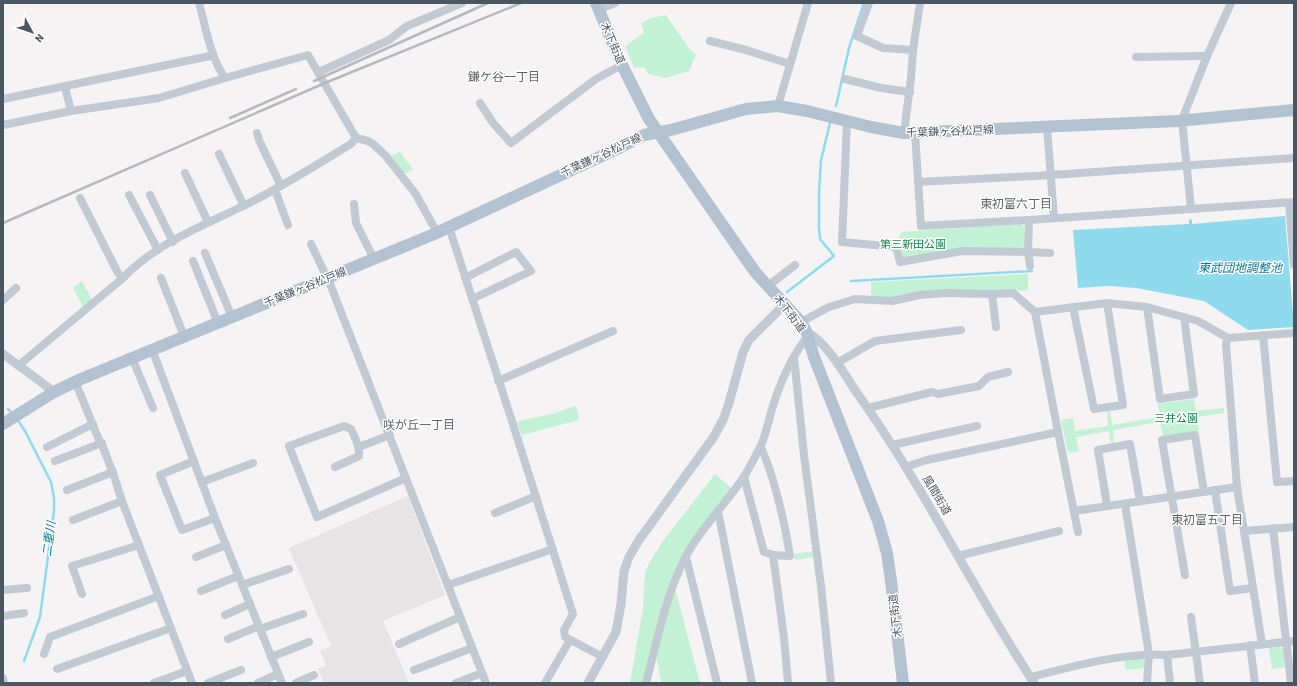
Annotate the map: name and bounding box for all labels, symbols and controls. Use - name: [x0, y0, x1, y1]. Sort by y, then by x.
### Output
- north arrow: [12, 12, 52, 52]
- street label: 木下街道: [597, 20, 628, 66]
- text: N: [31, 30, 47, 46]
- district label: 鎌ケ谷一丁目: [468, 69, 540, 86]
- street label: 千葉鎌ヶ谷松戸線: [906, 122, 994, 141]
- street label: 千葉鎌ヶ谷松戸線: [558, 130, 644, 181]
- district label: 東初富六丁目: [980, 196, 1052, 213]
- park label: 第三新田公園: [880, 237, 946, 252]
- water label: 東武団地調整池: [1198, 260, 1283, 277]
- street label: 千葉鎌ヶ谷松戸線: [262, 264, 349, 311]
- street label: 木下街道: [770, 291, 809, 335]
- park label: 三井公園: [1154, 411, 1198, 426]
- district label: 咲が丘一丁目: [383, 417, 455, 434]
- street label: 風間街道: [919, 473, 954, 518]
- district label: 東初富五丁目: [1171, 512, 1243, 529]
- water label: 二重川: [39, 518, 60, 558]
- street label: 木下街道: [885, 593, 906, 639]

